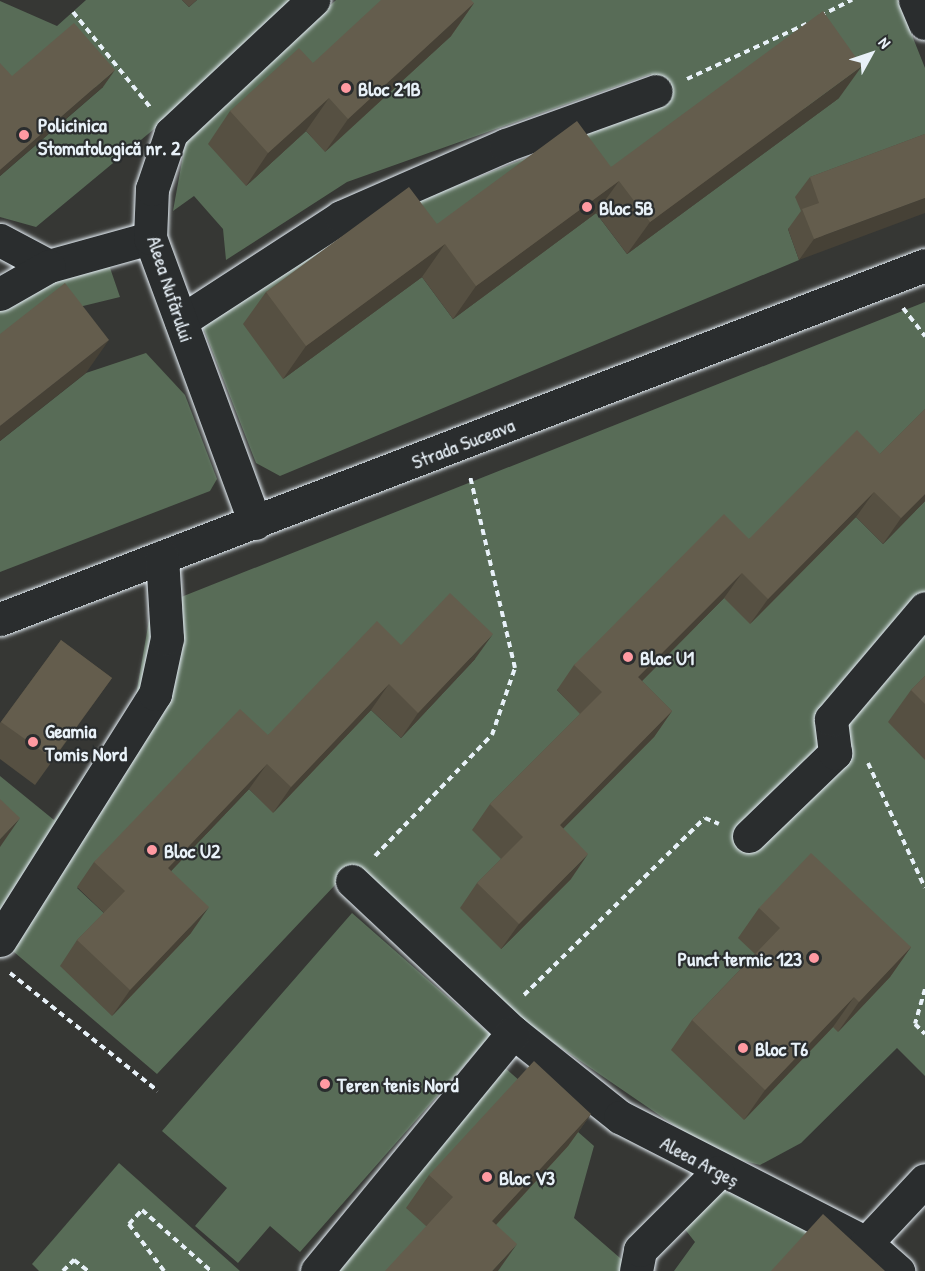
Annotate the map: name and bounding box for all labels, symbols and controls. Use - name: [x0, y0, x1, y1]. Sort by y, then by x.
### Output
- north arrow: [841, 24, 901, 84]
- text: N: [874, 32, 896, 53]
- place label: Bloc 21B: [358, 76, 421, 100]
- marker: Bloc 21B: [339, 81, 353, 95]
- place label: Policinica Stomatologică nr. 2: [38, 112, 180, 159]
- marker: Policinica Stomatologică nr. 2: [15, 126, 33, 144]
- place label: Bloc 5B: [599, 195, 653, 219]
- marker: Bloc 5B: [580, 200, 594, 214]
- street label: Aleea Nufărului: [142, 233, 200, 345]
- street label: Strada Suceava: [408, 412, 518, 474]
- place label: Bloc U1: [640, 645, 694, 669]
- marker: Bloc U1: [621, 650, 635, 664]
- place label: Geamia Tomis Nord: [45, 718, 127, 765]
- marker: Geamia Tomis Nord: [26, 735, 40, 749]
- place label: Bloc U2: [164, 838, 220, 862]
- marker: Bloc U2: [145, 843, 159, 857]
- place label: Punct termic 123: [678, 946, 802, 970]
- marker: Punct termic 123: [807, 951, 821, 965]
- place label: Bloc T6: [755, 1036, 808, 1060]
- marker: Bloc T6: [736, 1041, 750, 1055]
- place label: Teren tenis Nord: [337, 1072, 458, 1096]
- marker: Teren tenis Nord: [318, 1077, 332, 1091]
- street label: Aleea Argeș: [657, 1130, 743, 1192]
- place label: Bloc V3: [499, 1165, 555, 1189]
- marker: Bloc V3: [480, 1170, 494, 1184]

